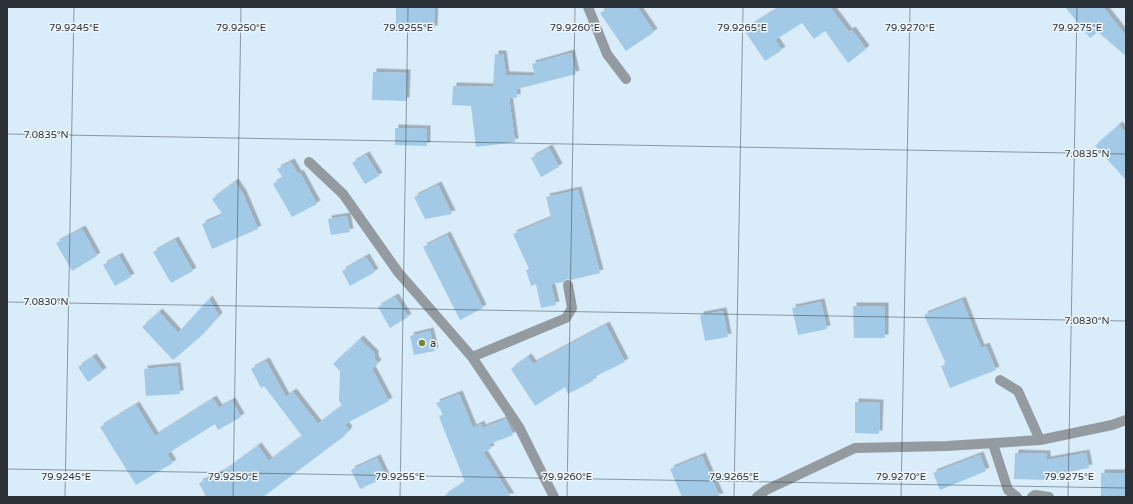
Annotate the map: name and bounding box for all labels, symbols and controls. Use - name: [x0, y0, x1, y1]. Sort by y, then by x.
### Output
- text: 79.9245°E: [49, 22, 99, 34]
- text: 79.9250°E: [216, 22, 266, 34]
- text: 79.9255°E: [383, 22, 433, 34]
- text: 79.9260°E: [550, 22, 600, 34]
- text: 79.9265°E: [717, 22, 767, 34]
- text: 79.9270°E: [885, 22, 935, 34]
- text: 79.9275°E: [1052, 22, 1102, 34]
- text: 7.0835°N: [23, 129, 69, 141]
- text: 7.0835°N: [1064, 148, 1110, 160]
- text: 7.0830°N: [23, 296, 69, 308]
- text: 7.0830°N: [1064, 315, 1110, 327]
- place label: a: [430, 337, 436, 350]
- marker: a: [417, 338, 427, 348]
- text: 79.9245°E: [41, 471, 91, 483]
- text: 79.9250°E: [208, 471, 258, 483]
- text: 79.9255°E: [375, 471, 425, 483]
- text: 79.9260°E: [542, 471, 592, 483]
- text: 79.9265°E: [709, 471, 759, 483]
- text: 79.9270°E: [876, 471, 926, 483]
- text: 79.9275°E: [1044, 471, 1094, 483]

